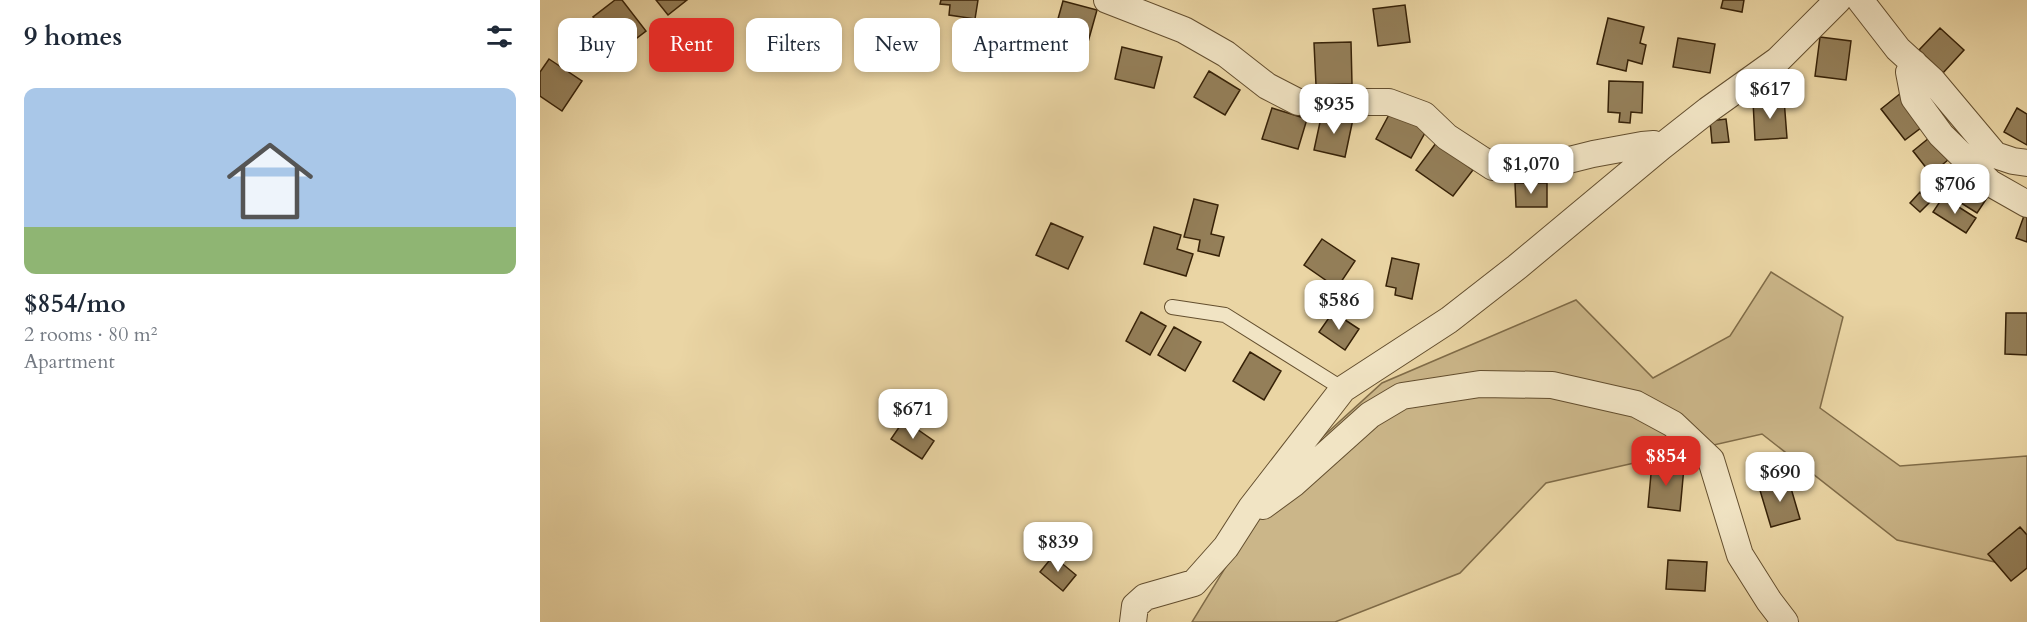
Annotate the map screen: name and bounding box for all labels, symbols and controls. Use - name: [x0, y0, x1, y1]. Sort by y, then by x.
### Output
- chip: Buy: [558, 18, 637, 72]
- chip: Rent: [649, 18, 734, 72]
- chip: Filters: [746, 18, 842, 72]
- chip: New: [854, 18, 940, 72]
- chip: Apartment: [952, 18, 1089, 72]
- text: 9 homes: [24, 19, 122, 54]
- icon: filters: [483, 20, 516, 53]
- pin: $617: [1734, 69, 1806, 120]
- text: $617: [1750, 75, 1790, 102]
- pin: $935: [1298, 84, 1370, 135]
- text: $935: [1314, 90, 1354, 117]
- icon: home: [216, 127, 324, 235]
- pin: $1,070: [1482, 144, 1580, 195]
- text: $1,070: [1502, 150, 1560, 177]
- pin: $706: [1919, 164, 1991, 215]
- text: $706: [1935, 170, 1975, 197]
- pin: $586: [1303, 280, 1375, 331]
- text: $854/mo: [24, 286, 126, 321]
- text: $586: [1319, 286, 1359, 313]
- text: 2 rooms · 80 m²: [24, 321, 157, 348]
- text: Apartment: [24, 348, 115, 375]
- pin: $671: [877, 389, 949, 440]
- text: $671: [893, 395, 933, 422]
- pin: $854: [1630, 436, 1702, 487]
- text: $854: [1646, 442, 1686, 469]
- pin: $690: [1744, 452, 1816, 503]
- text: $690: [1760, 458, 1800, 485]
- pin: $839: [1022, 522, 1094, 573]
- text: $839: [1038, 528, 1078, 555]

